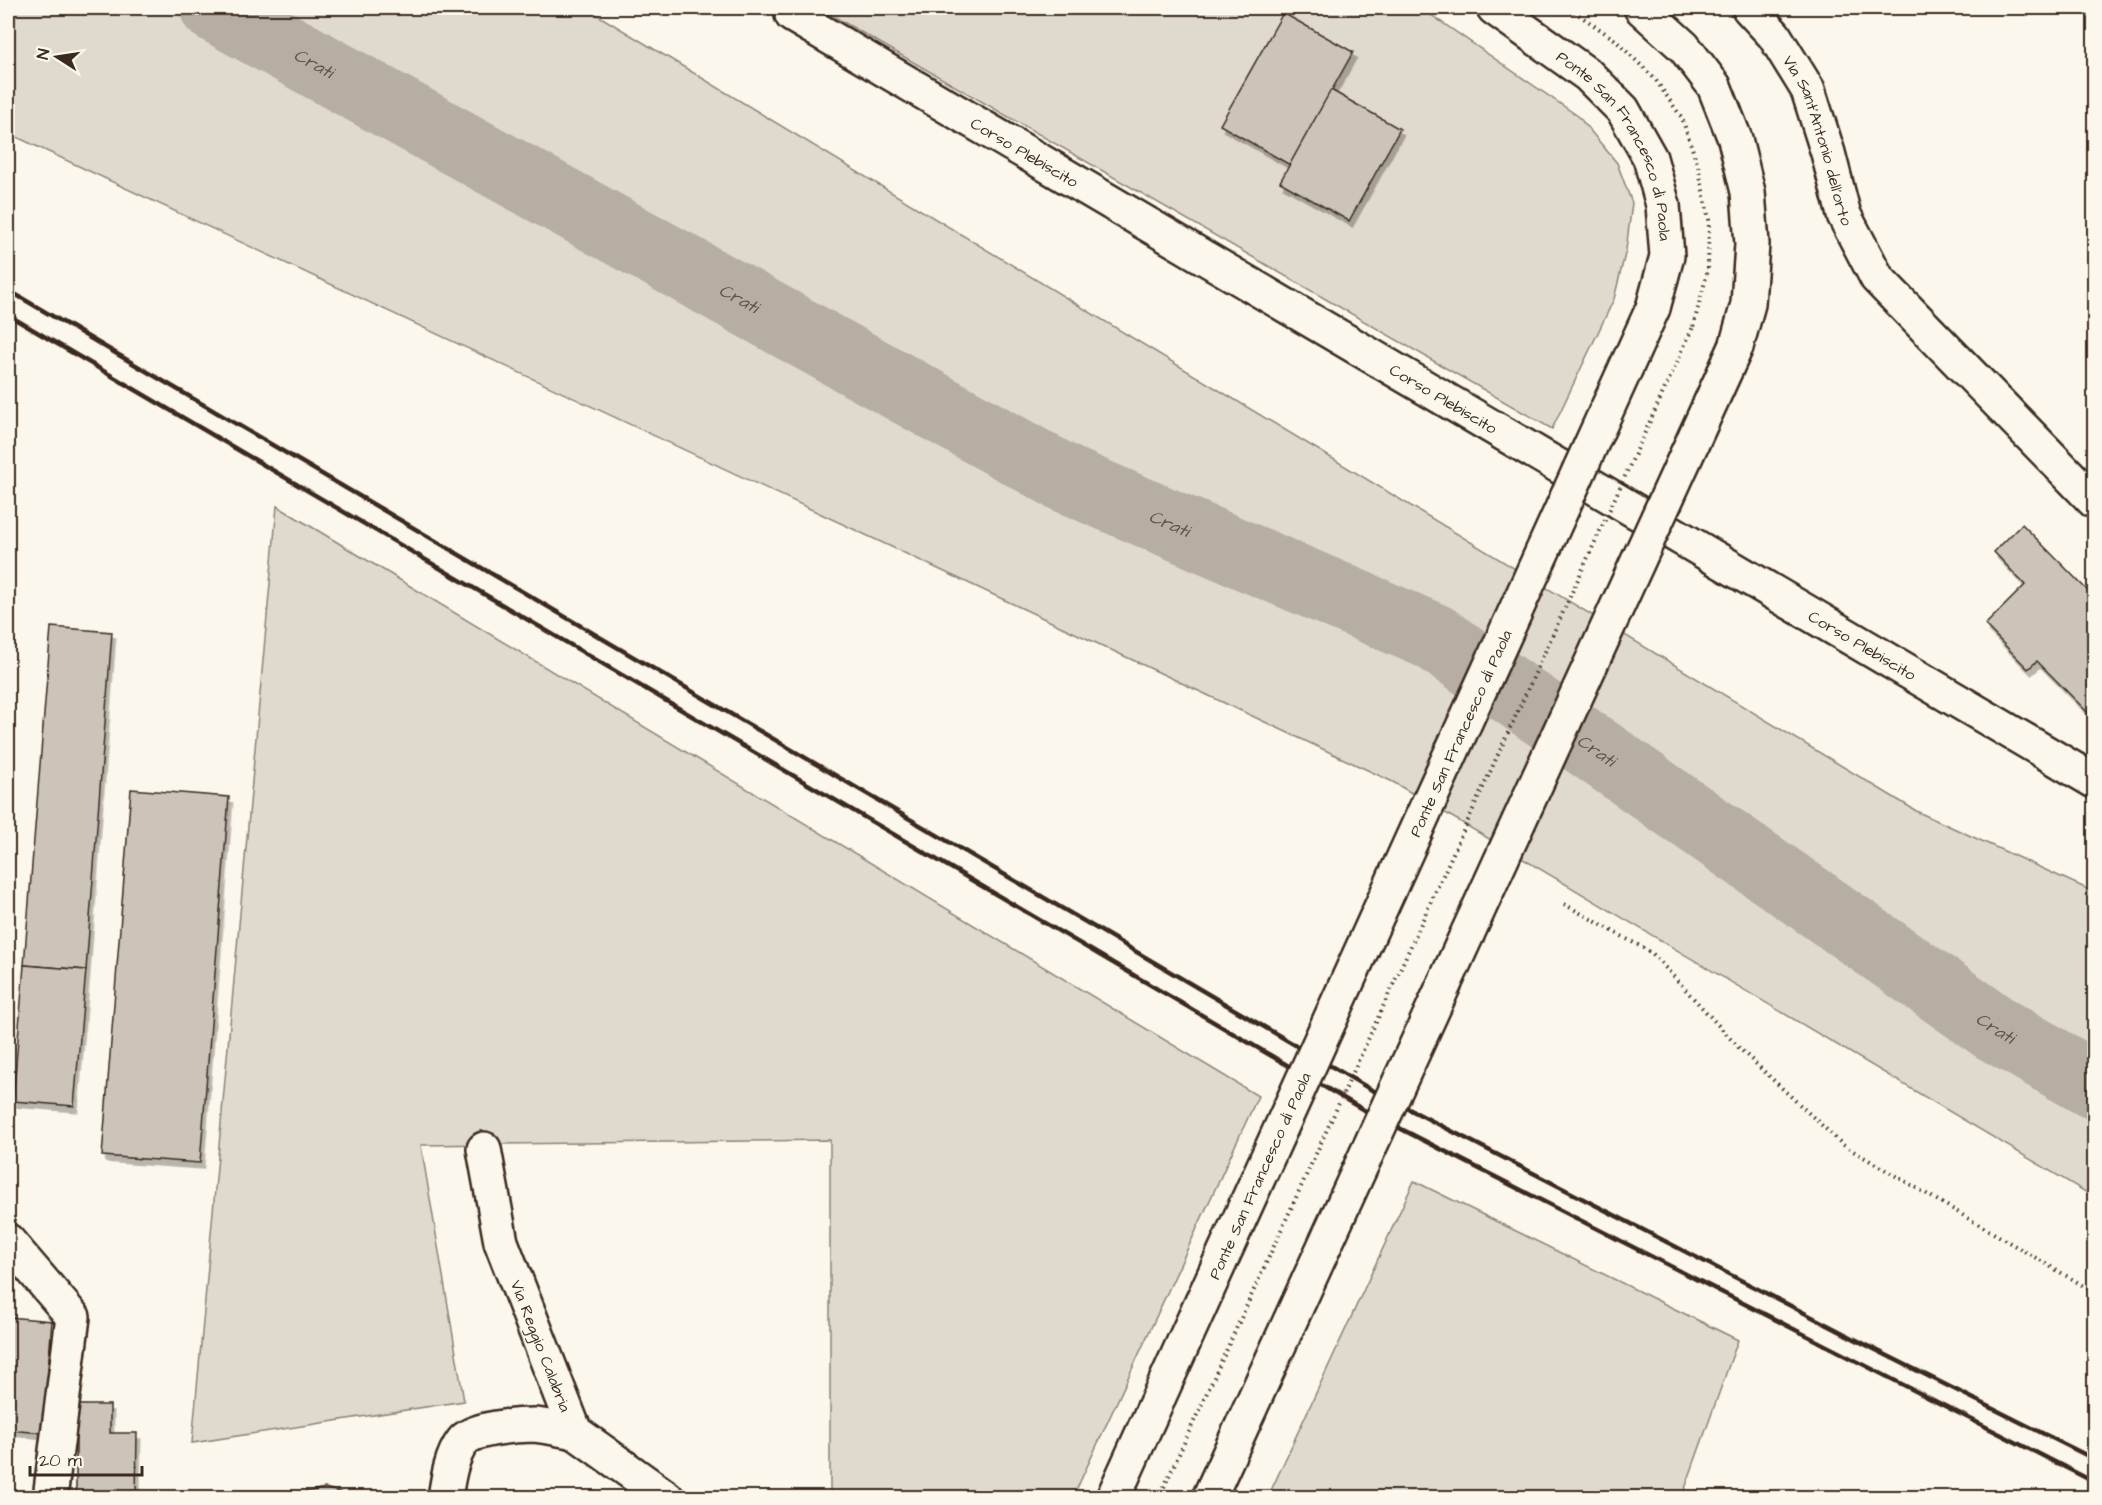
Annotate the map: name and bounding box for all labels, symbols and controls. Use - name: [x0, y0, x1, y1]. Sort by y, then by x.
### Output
- north arrow: [27, 27, 87, 87]
- water label: Crati: [289, 43, 340, 86]
- street label: Ponte San Francesco di Paola: [1552, 46, 1676, 242]
- text: N: [32, 47, 55, 61]
- street label: Via Sant'Antonio dell'orto: [1777, 51, 1858, 230]
- street label: Corso Plebiscito: [966, 113, 1082, 193]
- water label: Crati: [714, 278, 765, 321]
- street label: Corso Plebiscito: [1385, 359, 1501, 439]
- water label: Crati: [1145, 504, 1195, 544]
- street label: Corso Plebiscito: [1804, 605, 1920, 686]
- street label: Ponte San Francesco di Paola: [1405, 627, 1518, 840]
- water label: Crati: [1572, 728, 1622, 774]
- water label: Crati: [1970, 1006, 2021, 1051]
- street label: Ponte San Francesco di Paola: [1204, 1069, 1317, 1283]
- street label: Via Reggio Calabria: [505, 1277, 576, 1415]
- scale bar: [30, 1439, 142, 1477]
- text: 20 m: [39, 1448, 82, 1473]

